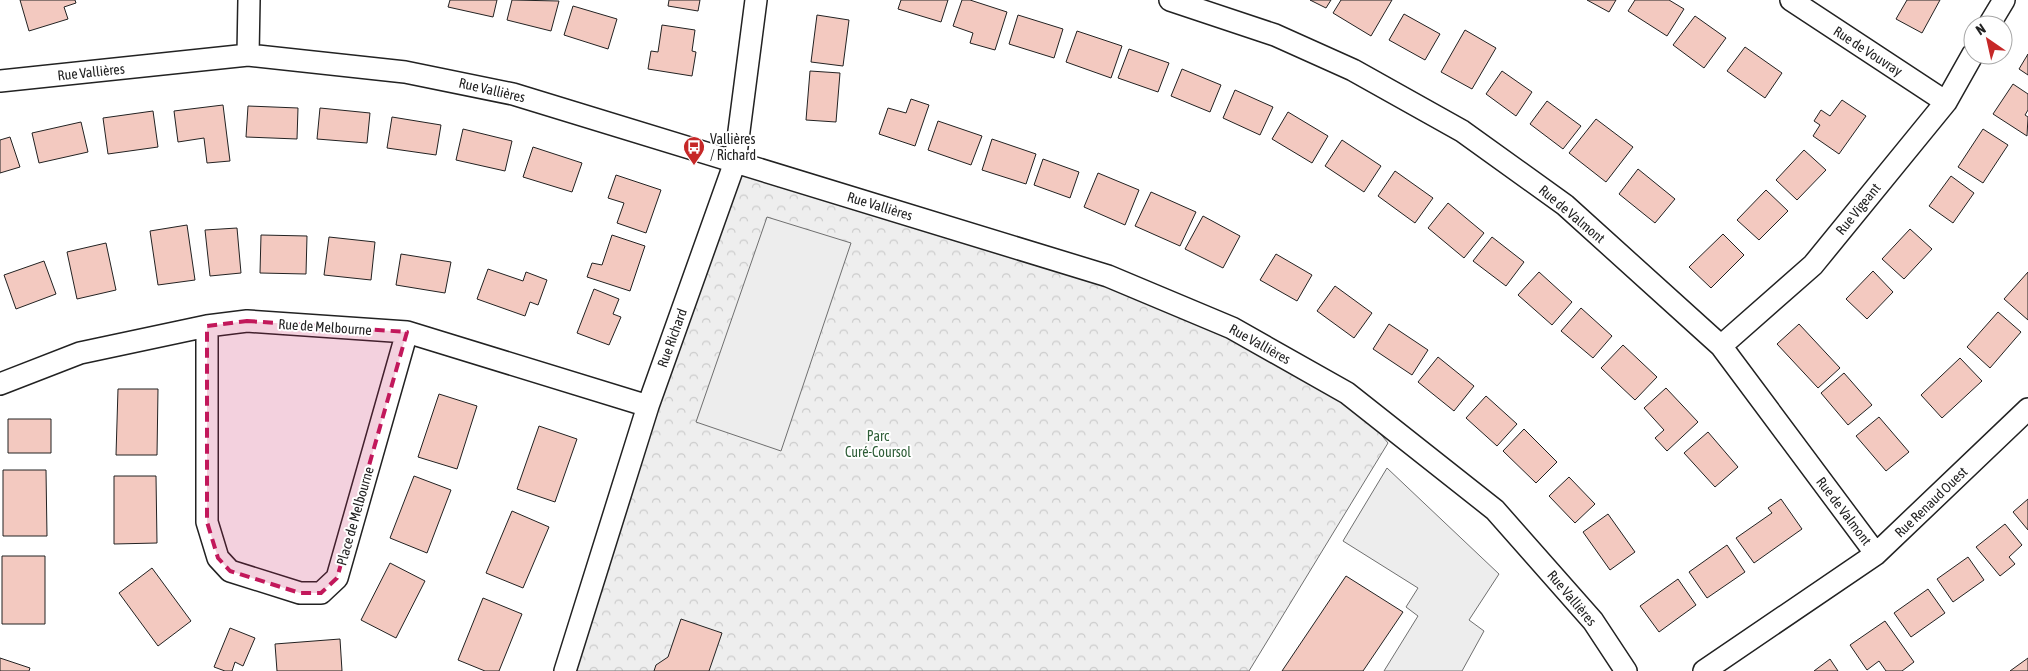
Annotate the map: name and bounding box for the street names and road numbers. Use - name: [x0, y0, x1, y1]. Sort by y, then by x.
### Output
- street label: Rue de Vouvray: [1831, 23, 1906, 79]
- street label: Rue Vallières: [57, 61, 125, 83]
- street label: Rue Vallières: [457, 75, 527, 105]
- street label: Rue Vigeant: [1832, 180, 1884, 238]
- street label: Rue de Valmont: [1536, 182, 1608, 246]
- street label: Rue Vallières: [845, 188, 915, 224]
- street label: Rue Richard: [654, 306, 690, 370]
- street label: Rue de Melbourne: [278, 316, 372, 338]
- street label: Rue Vallières: [1227, 321, 1293, 367]
- street label: Rue Renaud Ouest: [1892, 463, 1970, 541]
- street label: Place de Melbourne: [333, 465, 377, 567]
- street label: Rue de Valmont: [1813, 474, 1875, 548]
- street label: Rue Vallières: [1544, 567, 1600, 629]

